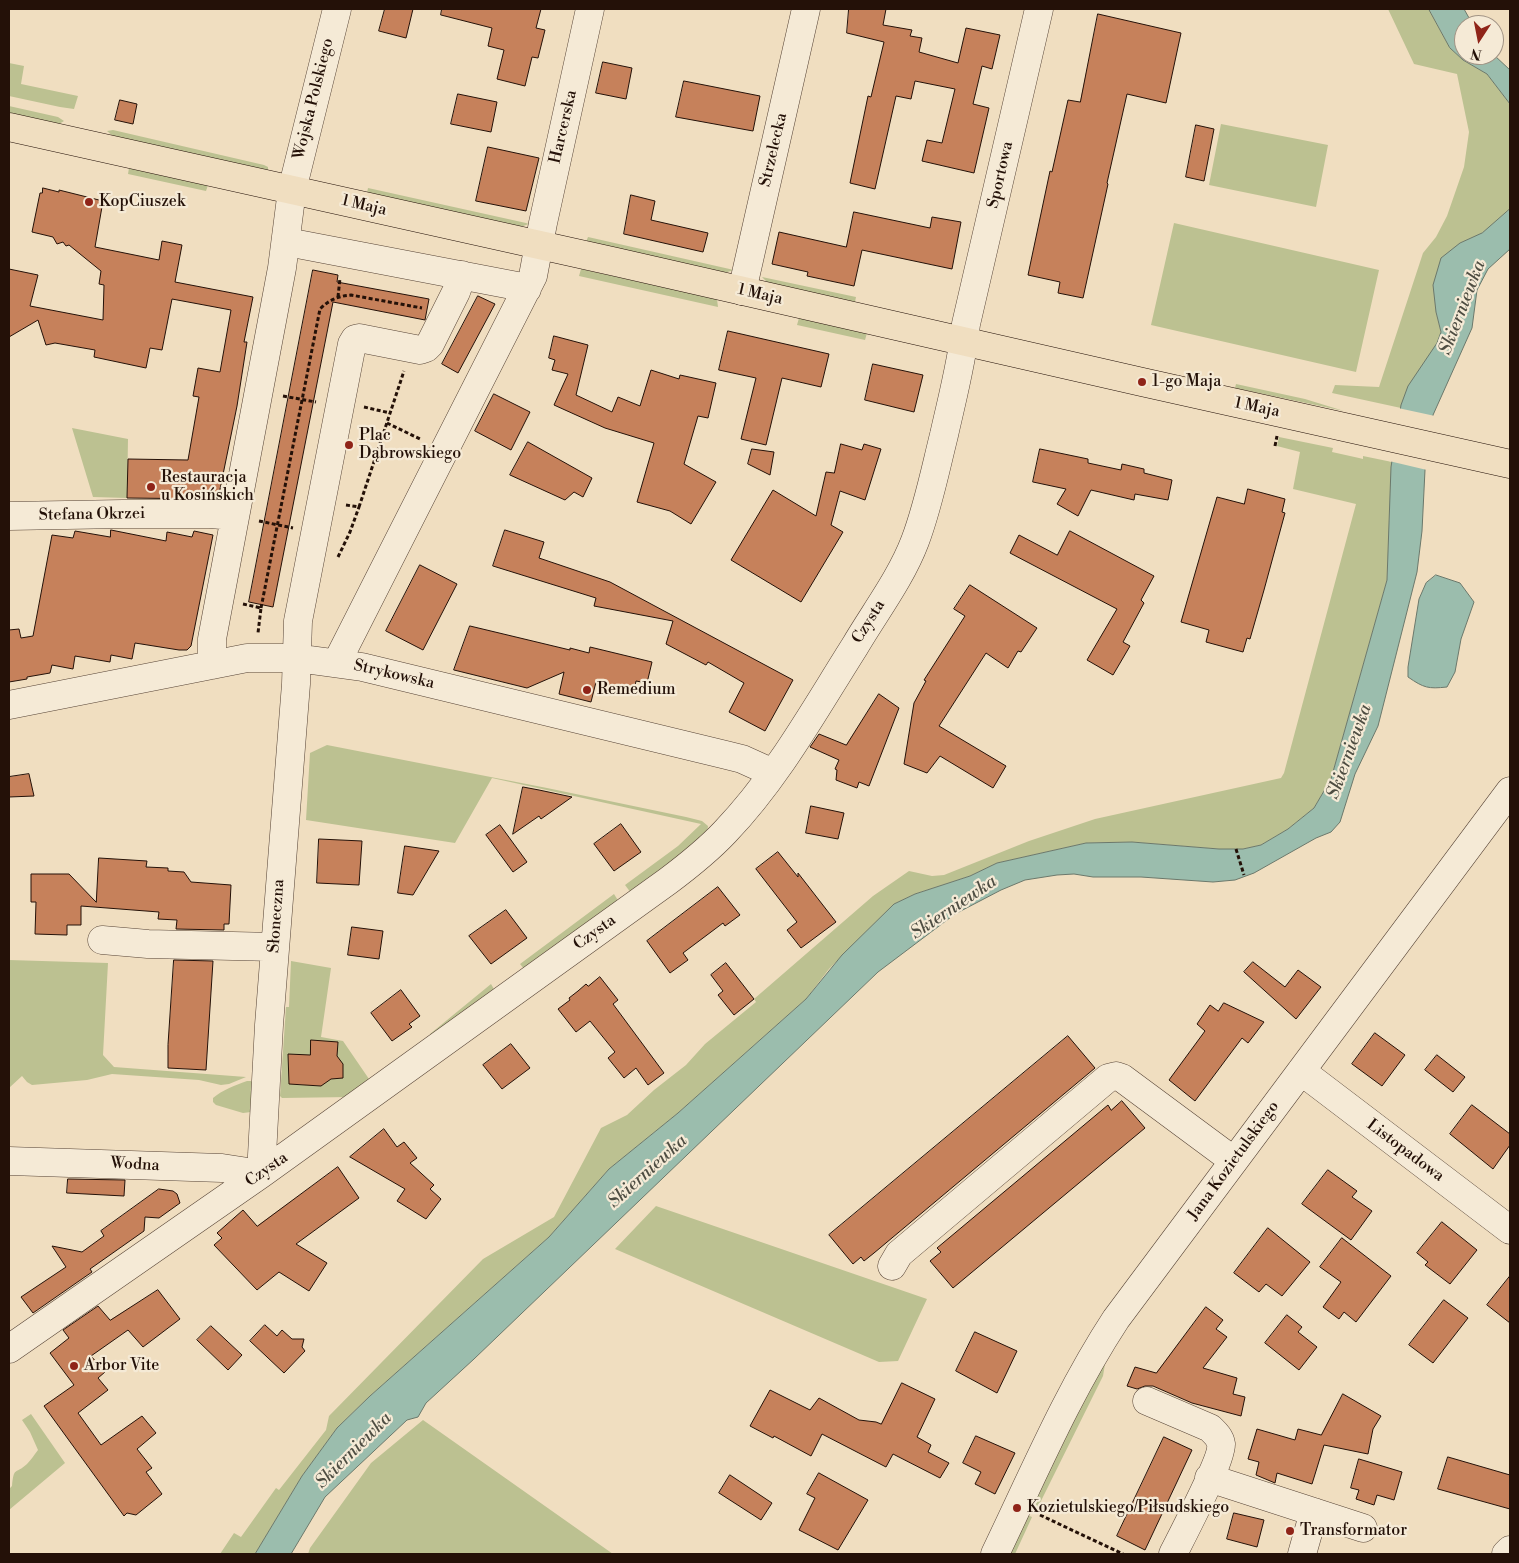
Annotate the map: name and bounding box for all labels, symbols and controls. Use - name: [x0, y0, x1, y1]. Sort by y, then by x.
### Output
- north arrow: [1454, 15, 1504, 65]
- street label: Wojska Polskiego: [290, 36, 338, 162]
- text: N: [1469, 44, 1483, 64]
- street label: Harcerska: [546, 88, 582, 166]
- street label: Strzelecka: [756, 111, 792, 189]
- street label: Sportowa: [984, 140, 1018, 210]
- place label: KopCiuszek: [99, 192, 185, 212]
- street label: 1 Maja: [340, 192, 388, 220]
- marker: KopCiuszek: [83, 196, 95, 208]
- water label: Skierniewka: [1435, 258, 1491, 358]
- street label: 1 Maja: [736, 281, 784, 309]
- place label: 1-go Maja: [1152, 372, 1221, 392]
- marker: 1-go Maja: [1136, 376, 1148, 388]
- street label: 1 Maja: [1233, 394, 1281, 422]
- place label: Plac Dąbrowskiego: [359, 426, 461, 464]
- marker: Plac Dąbrowskiego: [343, 439, 355, 451]
- place label: Restauracja u Kosińskich: [161, 468, 254, 506]
- marker: Restauracja u Kosińskich: [145, 481, 157, 493]
- street label: Stefana Okrzei: [39, 504, 145, 526]
- street label: Czysta: [848, 597, 890, 647]
- street label: Strykowska: [352, 656, 436, 694]
- place label: Remedium: [597, 680, 676, 700]
- marker: Remedium: [581, 684, 593, 696]
- water label: Skierniewka: [1323, 702, 1377, 802]
- water label: Skierniewka: [907, 871, 1001, 945]
- street label: Słoneczna: [265, 878, 289, 954]
- street label: Czysta: [570, 911, 620, 955]
- street label: Jana Kozietulskiego: [1184, 1098, 1284, 1224]
- street label: Listopadowa: [1363, 1116, 1447, 1186]
- water label: Skierniewka: [604, 1131, 692, 1213]
- street label: Czysta: [242, 1148, 292, 1192]
- street label: Wodna: [110, 1154, 160, 1176]
- place label: Arbor Vite: [84, 1356, 159, 1376]
- marker: Arbor Vite: [68, 1360, 80, 1372]
- water label: Skierniewka: [311, 1408, 397, 1494]
- place label: Kozietulskiego/Piłsudskiego: [1027, 1498, 1229, 1518]
- marker: Kozietulskiego/Piłsudskiego: [1011, 1502, 1023, 1514]
- place label: Transformator: [1300, 1521, 1407, 1541]
- marker: Transformator: [1284, 1525, 1296, 1537]

